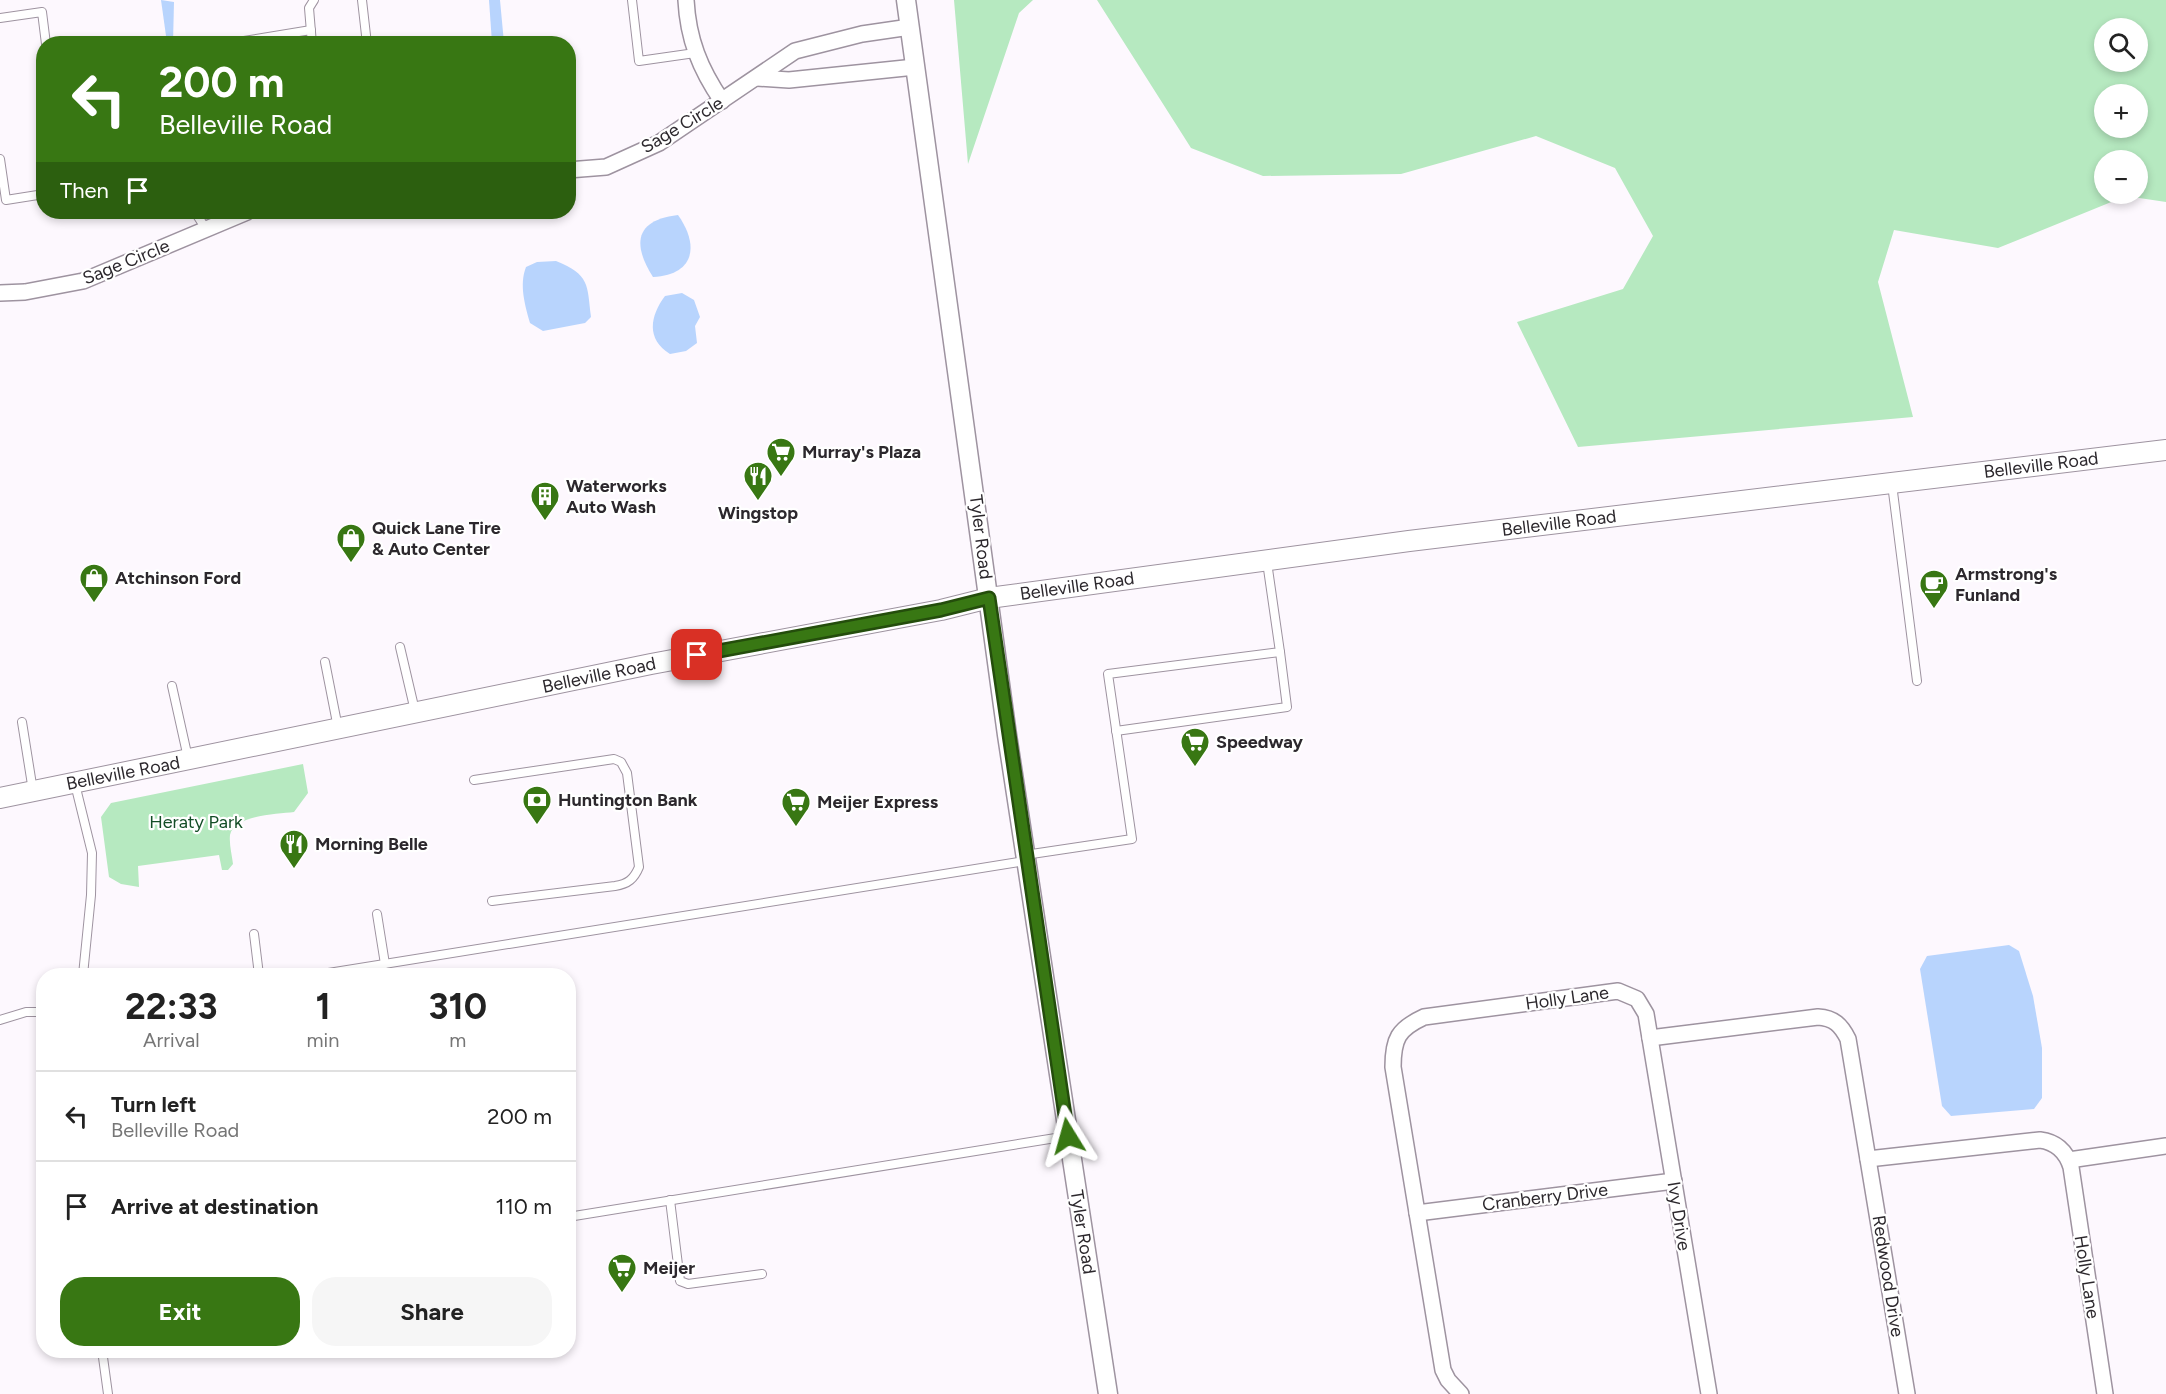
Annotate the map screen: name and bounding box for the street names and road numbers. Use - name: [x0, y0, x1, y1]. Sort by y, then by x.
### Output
- street label: Sage Circle: [637, 92, 727, 158]
- street label: Sage Circle: [79, 235, 173, 289]
- street label: Belleville Road: [1982, 447, 2100, 483]
- street label: Tyler Road: [965, 493, 997, 581]
- street label: Belleville Road: [1500, 505, 1618, 541]
- street label: Belleville Road: [1018, 567, 1136, 605]
- street label: Belleville Road: [540, 652, 658, 698]
- street label: Belleville Road: [64, 751, 182, 795]
- street label: Holly Lane: [1524, 981, 1610, 1015]
- street label: Cranberry Drive: [1481, 1178, 1609, 1216]
- street label: Ivy Drive: [1663, 1180, 1695, 1252]
- street label: Tyler Road: [1065, 1188, 1101, 1276]
- street label: Redwood Drive: [1868, 1214, 1909, 1339]
- street label: Holly Lane: [2070, 1234, 2104, 1320]

